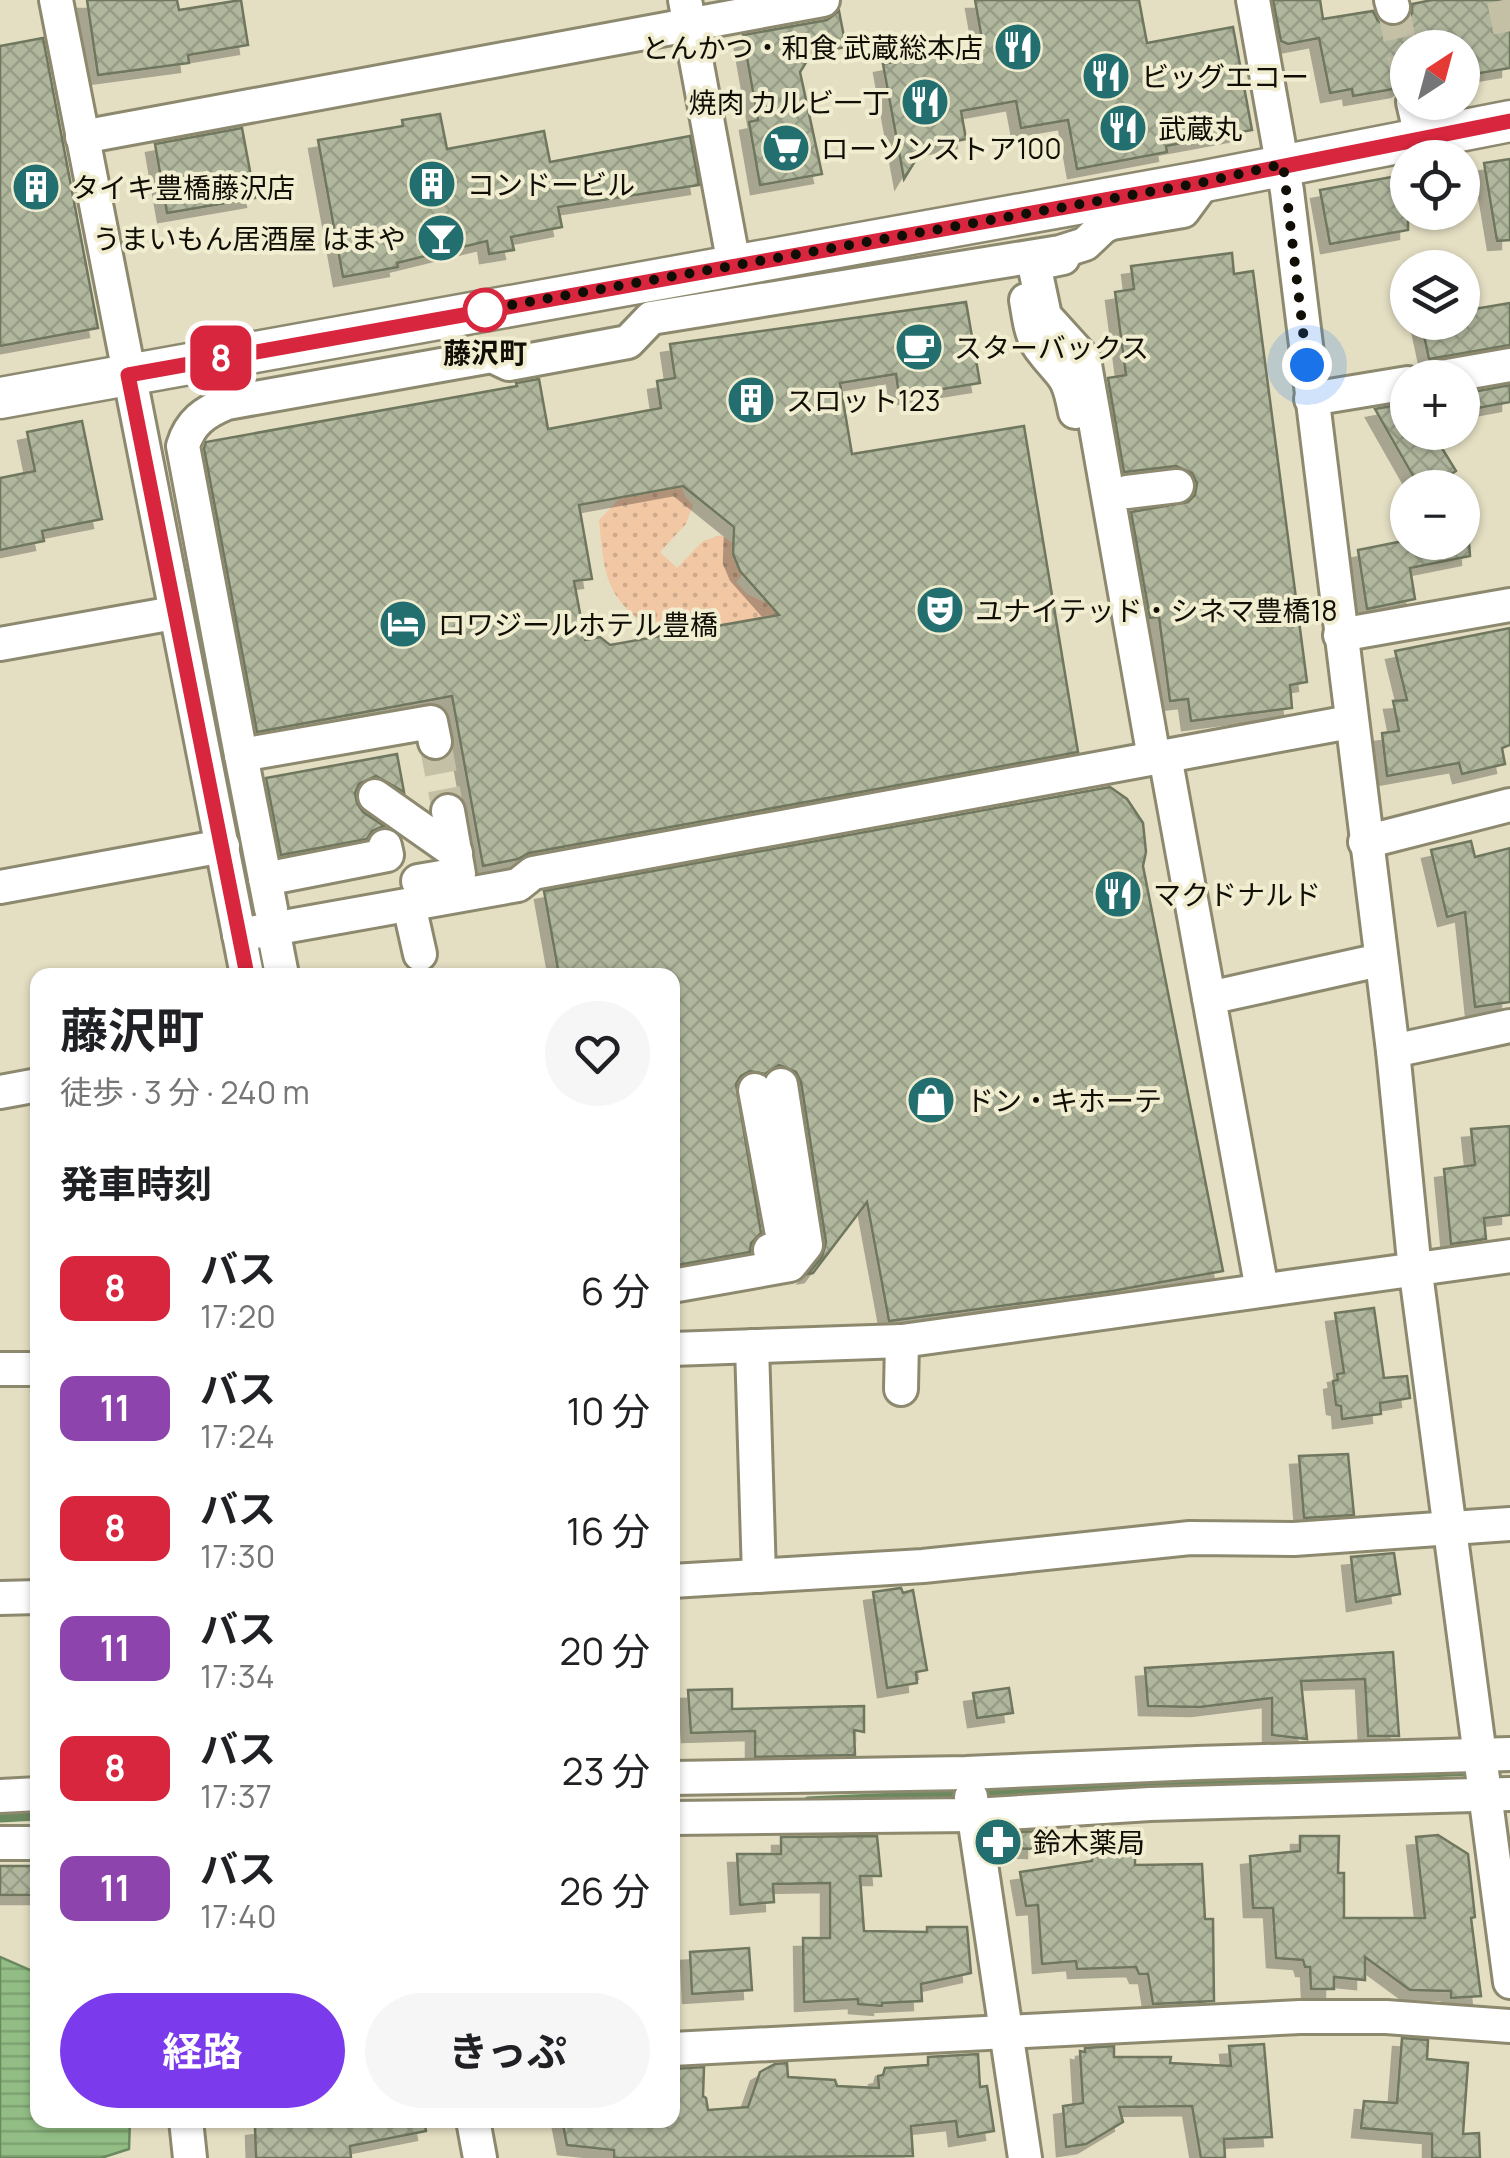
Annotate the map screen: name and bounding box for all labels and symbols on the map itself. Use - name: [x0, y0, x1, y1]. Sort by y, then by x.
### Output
- restaurant icon: とんかつ・和食 武蔵総本店: [992, 21, 1044, 73]
- place label: とんかつ・和食 武蔵総本店: [641, 28, 983, 66]
- north arrow: [1390, 30, 1480, 120]
- restaurant icon: ビッグエコー: [1080, 50, 1132, 102]
- place label: ビッグエコー: [1141, 57, 1309, 95]
- restaurant icon: 焼肉 カルビ一丁: [899, 76, 951, 128]
- place label: 焼肉 カルビ一丁: [688, 83, 890, 121]
- restaurant icon: 武蔵丸: [1097, 102, 1149, 154]
- place label: 武蔵丸: [1158, 109, 1242, 147]
- supermarket icon: ローソンストア100: [760, 122, 812, 174]
- place label: ローソンストア100: [821, 129, 1062, 167]
- building icon: コンドービル: [406, 158, 458, 210]
- building icon: タイキ豊橋藤沢店: [10, 161, 62, 213]
- place label: コンドービル: [467, 165, 635, 203]
- place label: タイキ豊橋藤沢店: [71, 168, 295, 206]
- bar icon: うまいもん居酒屋 はまや: [415, 212, 467, 264]
- place label: うまいもん居酒屋 はまや: [92, 219, 406, 257]
- marker: 藤沢町: [464, 289, 506, 331]
- cafe icon: スターバックス: [893, 321, 945, 373]
- line badge: 8: [188, 326, 254, 390]
- place label: スターバックス: [954, 328, 1149, 366]
- place label: 藤沢町: [443, 333, 527, 371]
- your location: [1282, 340, 1332, 390]
- building icon: スロット123: [725, 374, 777, 426]
- place label: スロット123: [786, 381, 940, 419]
- theatre icon: ユナイテッド・シネマ豊橋18: [914, 584, 966, 636]
- place label: ユナイテッド・シネマ豊橋18: [975, 591, 1338, 629]
- hotel icon: ロワジールホテル豊橋: [377, 598, 429, 650]
- place label: ロワジールホテル豊橋: [438, 605, 718, 643]
- restaurant icon: マクドナルド: [1092, 868, 1144, 920]
- place label: マクドナルド: [1153, 875, 1321, 913]
- shop icon: ドン・キホーテ: [905, 1074, 957, 1126]
- place label: ドン・キホーテ: [966, 1081, 1162, 1119]
- pharmacy icon: 鈴木薬局: [972, 1816, 1024, 1868]
- place label: 鈴木薬局: [1033, 1823, 1145, 1861]

